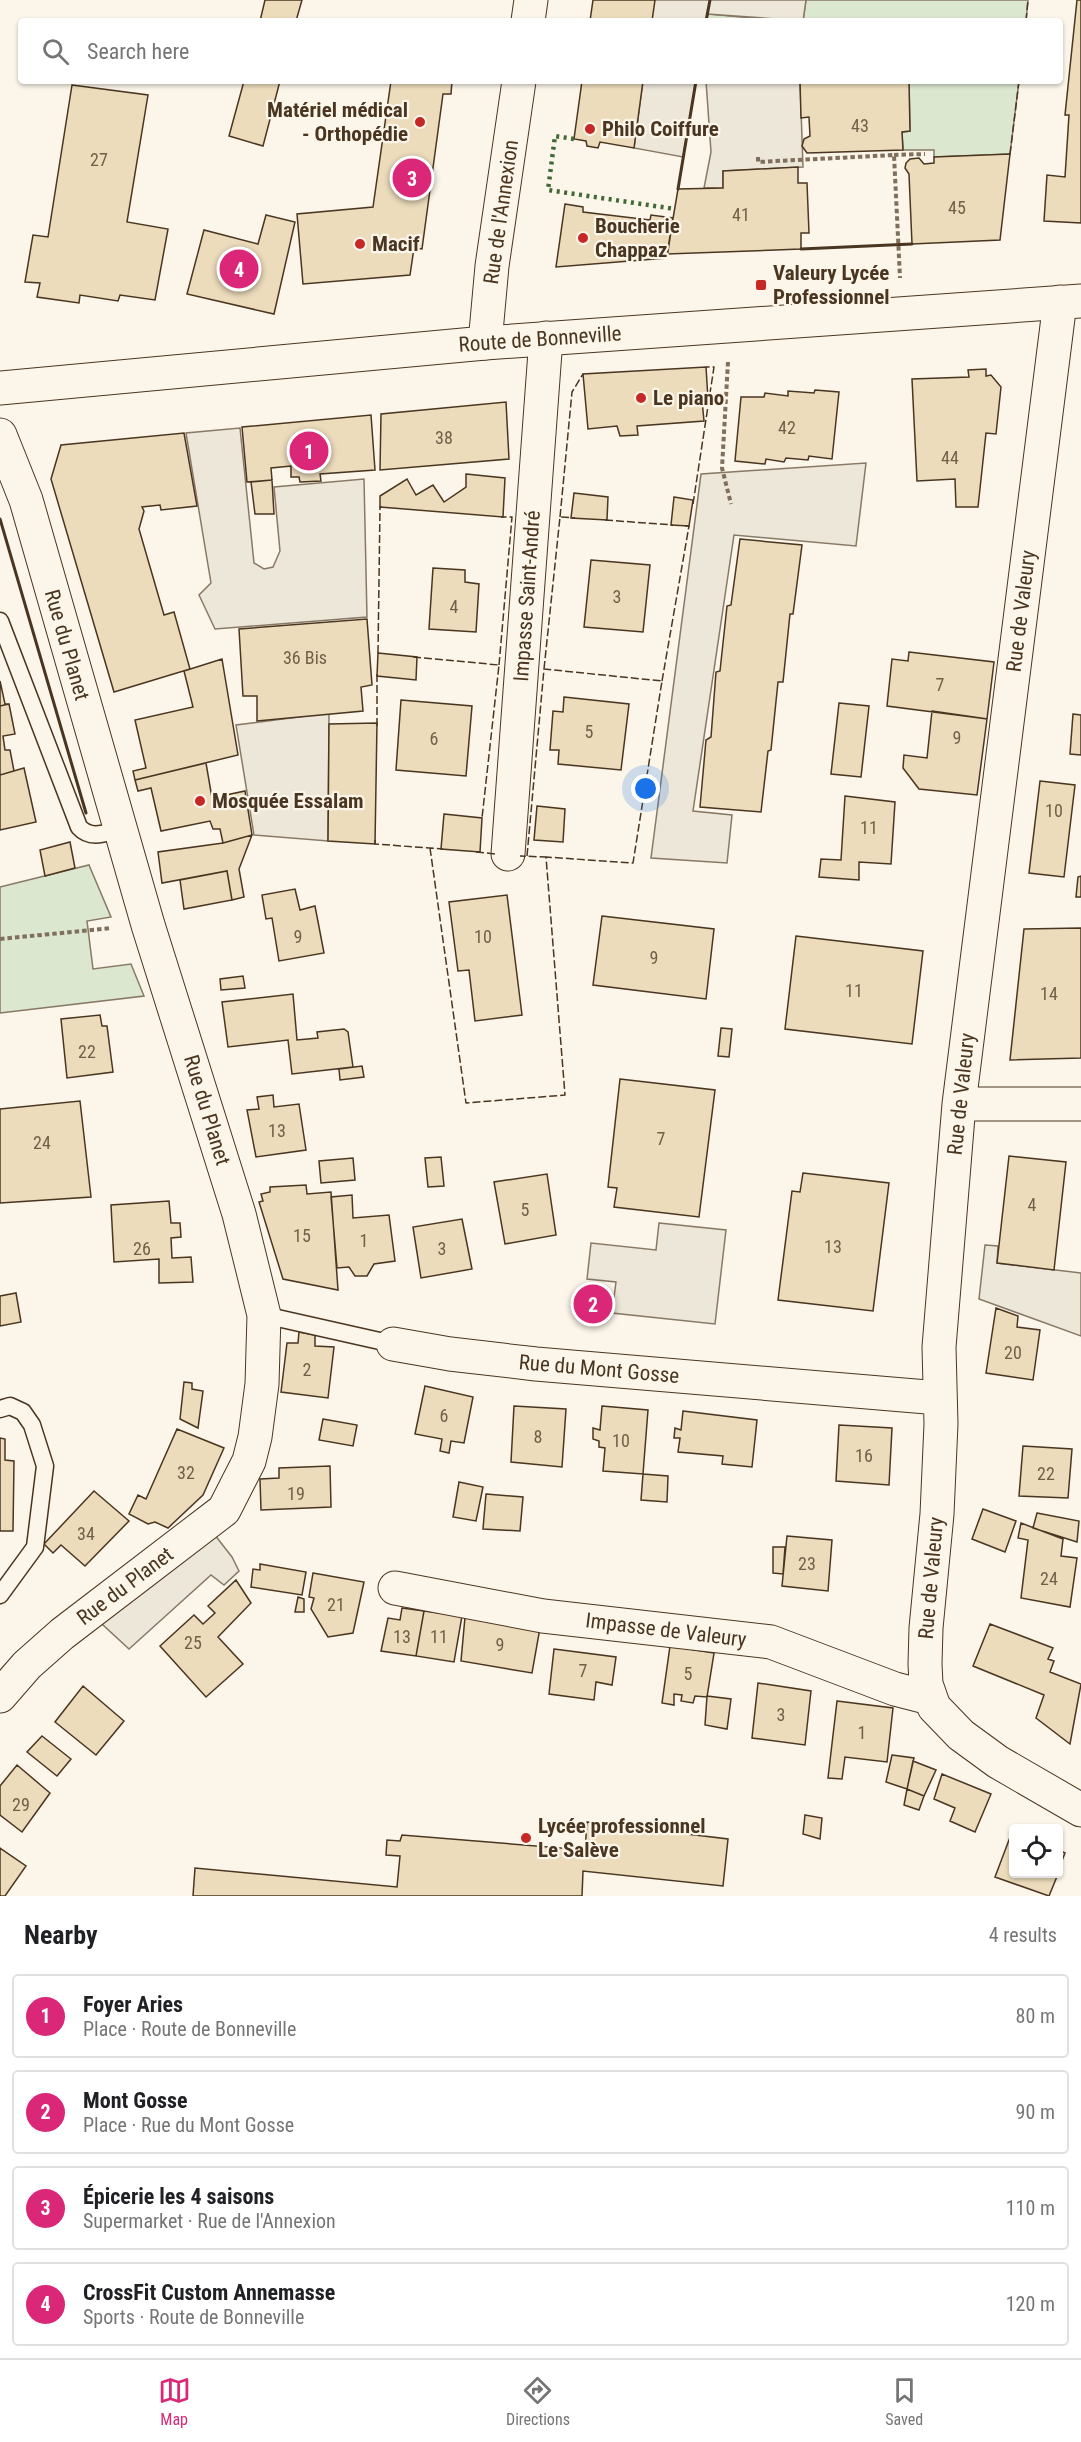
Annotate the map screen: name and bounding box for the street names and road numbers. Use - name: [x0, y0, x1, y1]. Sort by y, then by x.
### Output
- street label: Rue de l'Annexion: [479, 138, 523, 286]
- street label: Route de Bonneville: [458, 321, 622, 357]
- street label: Impasse Saint-André: [509, 510, 545, 682]
- street label: Rue de Valeury: [1002, 548, 1040, 673]
- street label: Rue du Planet: [40, 587, 94, 703]
- street label: Rue de Valeury: [943, 1032, 979, 1156]
- street label: Rue du Planet: [179, 1052, 235, 1168]
- street label: Rue du Mont Gosse: [518, 1350, 680, 1388]
- street label: Rue de Valeury: [914, 1516, 948, 1640]
- street label: Rue du Planet: [72, 1542, 178, 1630]
- street label: Impasse de Valeury: [584, 1608, 748, 1652]

